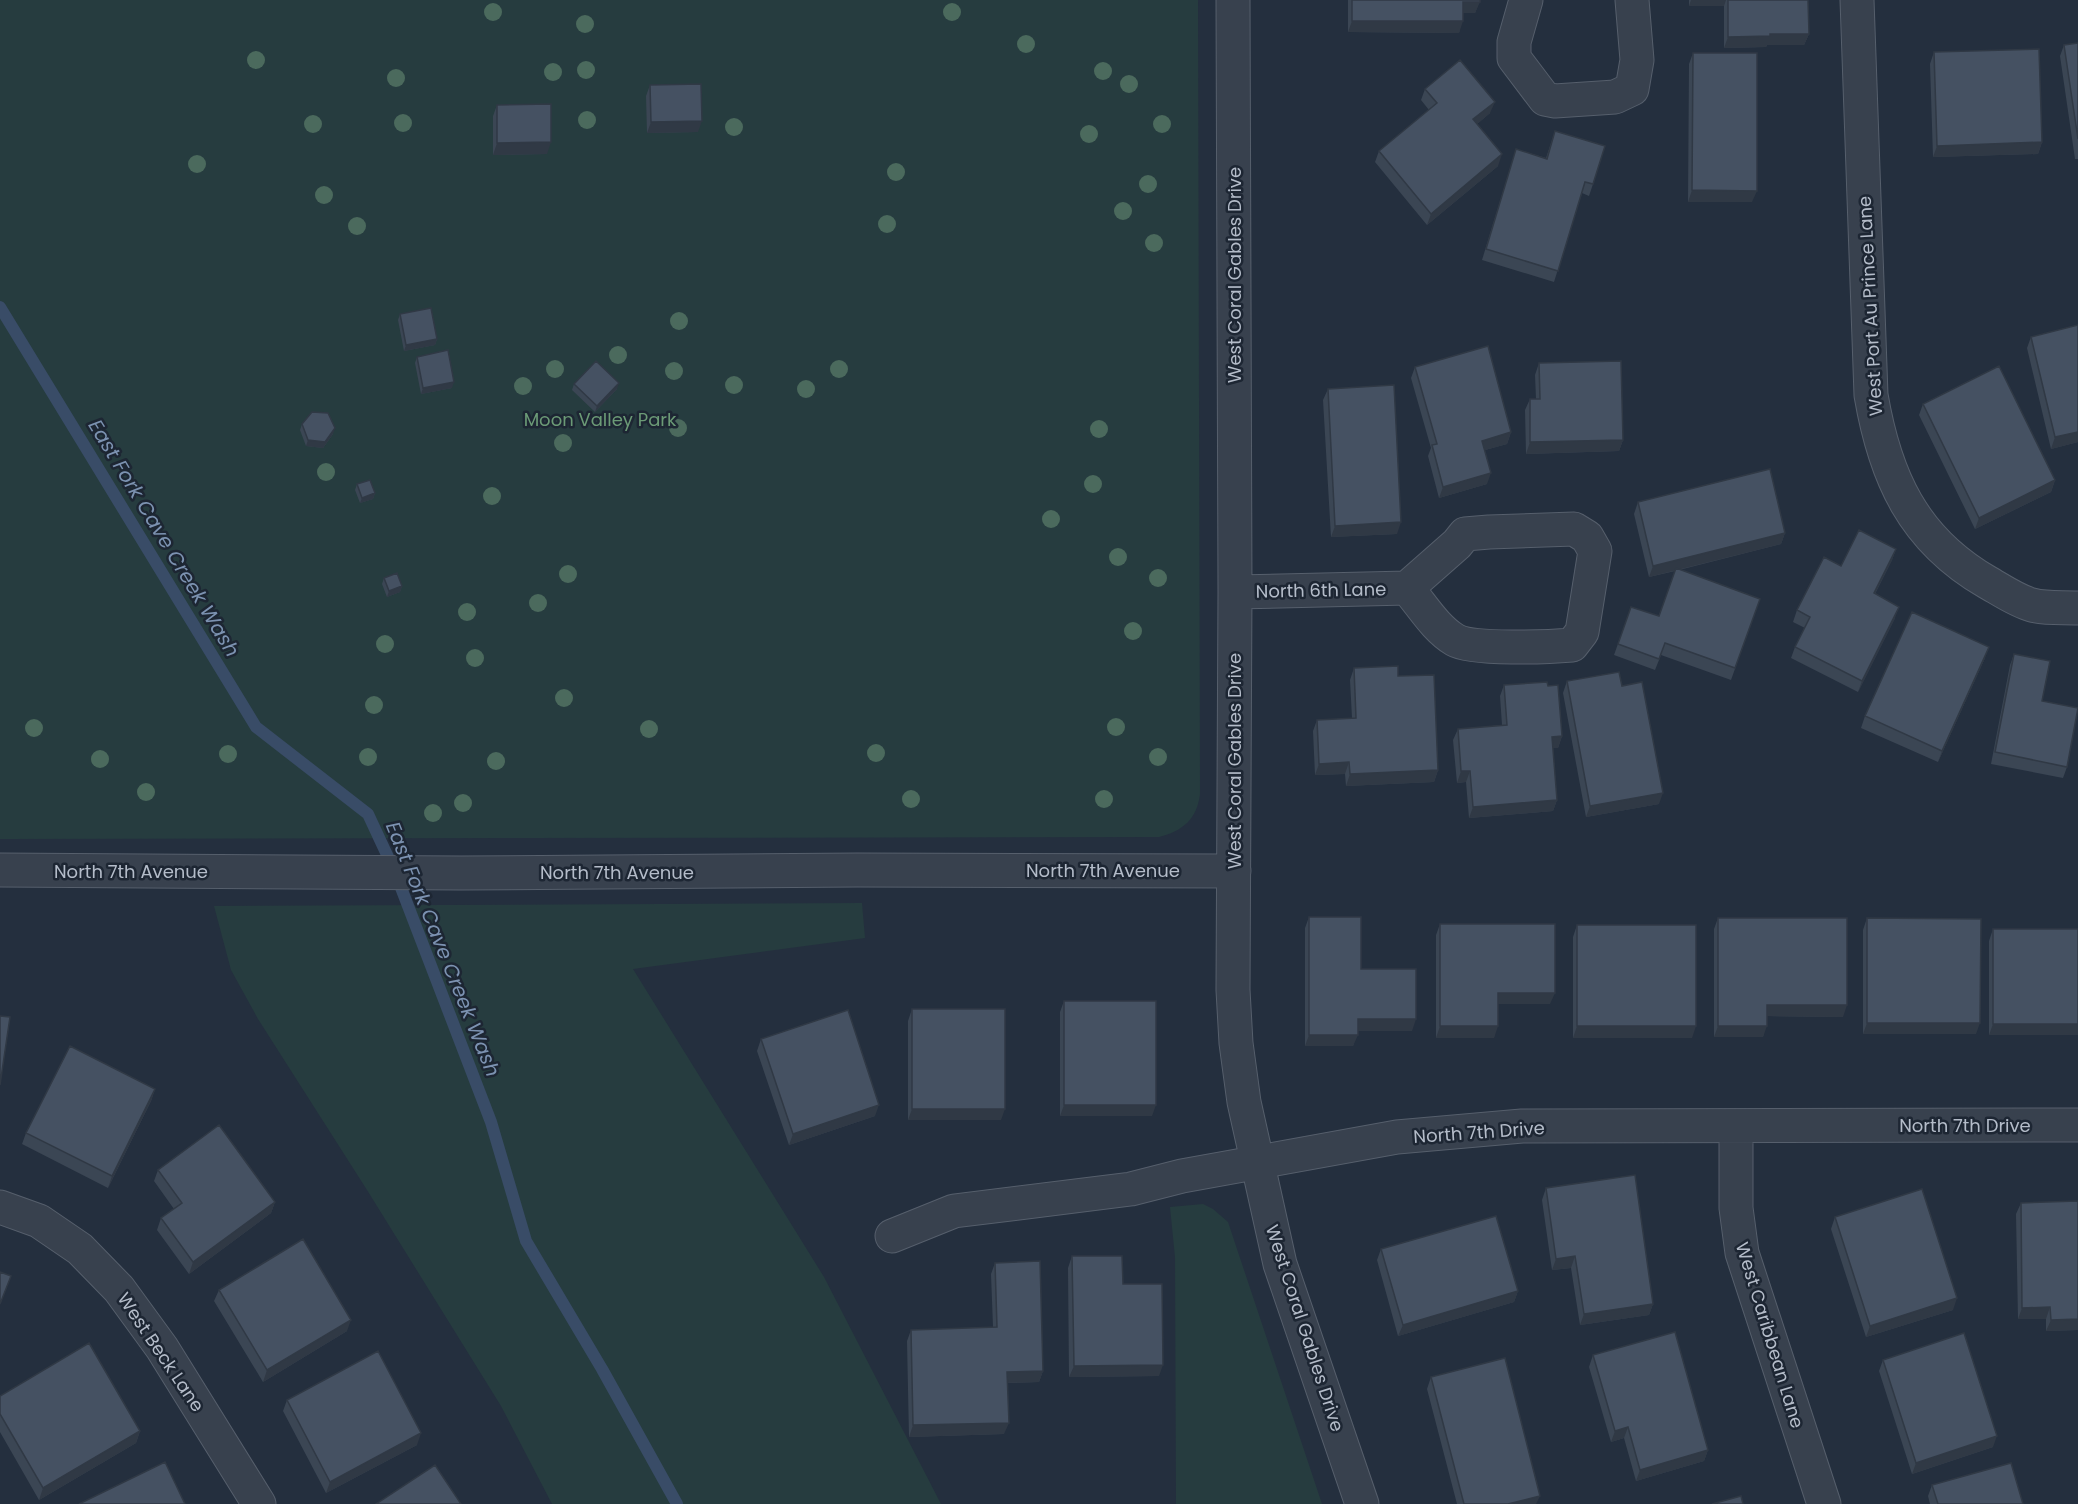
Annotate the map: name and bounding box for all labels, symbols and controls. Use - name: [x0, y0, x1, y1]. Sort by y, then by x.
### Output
- street label: West Coral Gables Drive: [1222, 167, 1247, 383]
- street label: West Port Au Prince Lane: [1852, 195, 1888, 417]
- park label: Moon Valley Park: [524, 407, 677, 432]
- water label: East Fork Cave Creek Wash: [82, 414, 246, 662]
- street label: North 6th Lane: [1255, 576, 1387, 604]
- street label: West Coral Gables Drive: [1222, 653, 1247, 869]
- water label: East Fork Cave Creek Wash: [379, 817, 507, 1081]
- street label: North 7th Avenue: [1026, 858, 1180, 883]
- street label: North 7th Avenue: [54, 859, 208, 884]
- street label: North 7th Avenue: [540, 860, 694, 885]
- street label: North 7th Drive: [1899, 1113, 2031, 1138]
- street label: North 7th Drive: [1412, 1115, 1546, 1149]
- street label: West Coral Gables Drive: [1260, 1221, 1350, 1435]
- street label: West Caribbean Lane: [1730, 1239, 1810, 1431]
- street label: West Beck Lane: [112, 1287, 210, 1417]

